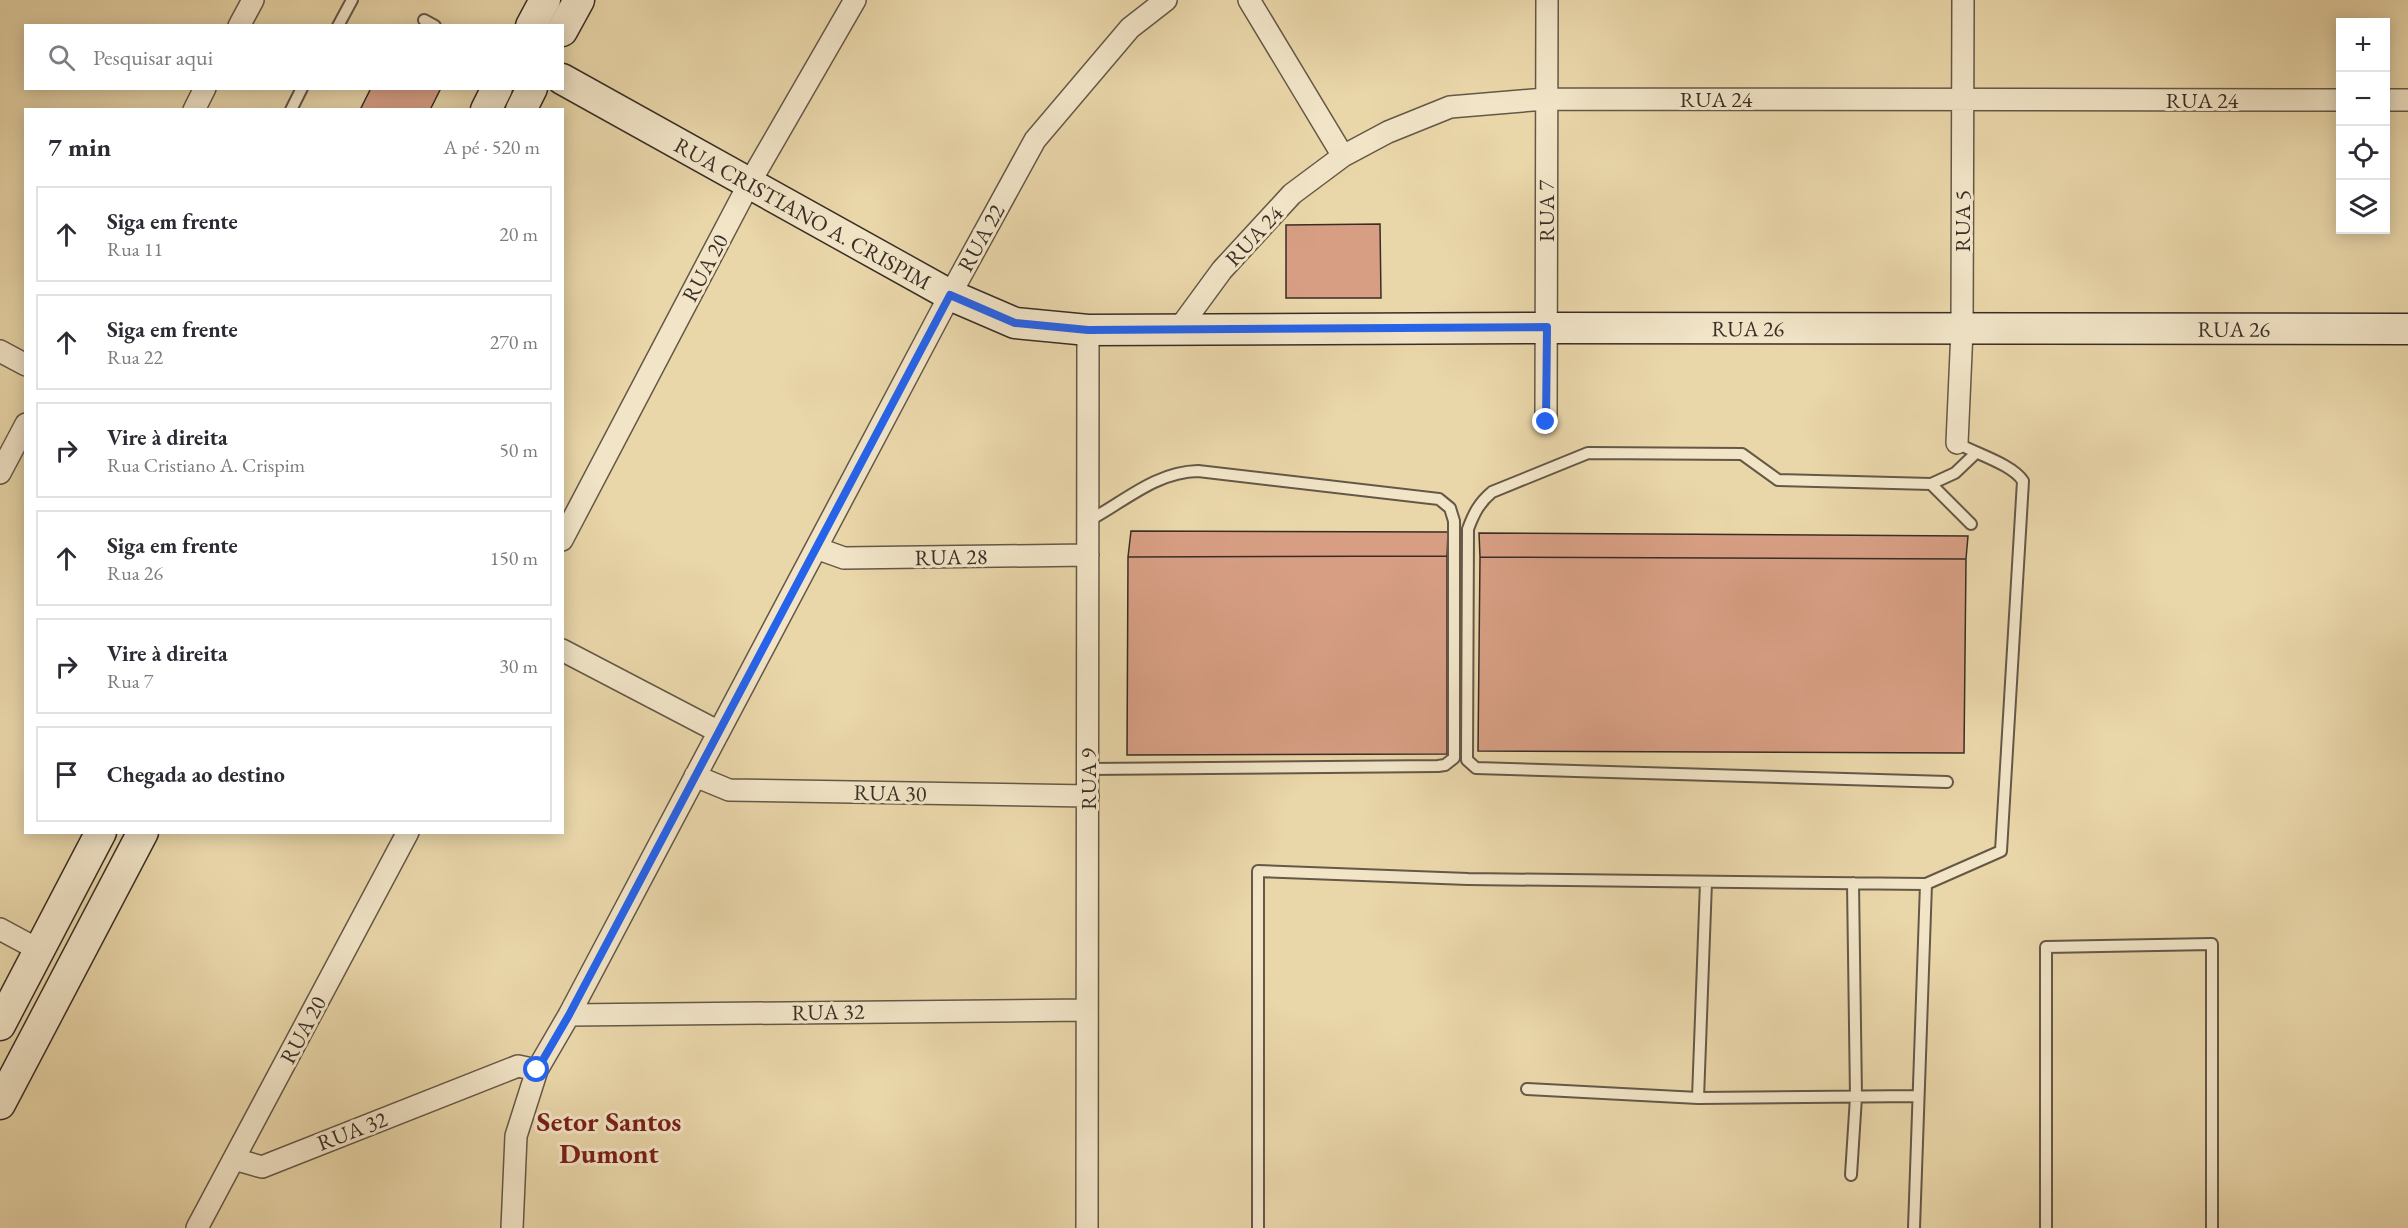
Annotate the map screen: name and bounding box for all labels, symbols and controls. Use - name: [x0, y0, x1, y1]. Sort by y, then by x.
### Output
- map controls: [2336, 18, 2390, 234]
- button: +: [2336, 18, 2390, 72]
- search box: [24, 24, 564, 90]
- icon: search: [45, 41, 78, 74]
- text: Pesquisar aqui: [93, 43, 213, 72]
- button: −: [2336, 72, 2390, 126]
- street label: RUA 24: [1680, 85, 1753, 114]
- street label: RUA 24: [2166, 86, 2239, 115]
- button: locate: [2336, 126, 2390, 180]
- text: 7 min: [48, 130, 111, 164]
- street label: RUA CRISTIANO A. CRISPIM: [669, 130, 937, 297]
- text: A pé · 520 m: [444, 134, 540, 160]
- street label: RUA 7: [1532, 180, 1561, 242]
- button: layers: [2336, 180, 2390, 234]
- street label: RUA 5: [1948, 190, 1977, 252]
- street label: RUA 22: [951, 199, 1012, 277]
- street label: RUA 24: [1219, 199, 1290, 272]
- text: Siga em frente: [107, 207, 238, 236]
- icon: ahead: [50, 218, 83, 251]
- text: 20 m: [499, 221, 538, 247]
- street label: RUA 20: [675, 229, 735, 307]
- text: Rua 11: [107, 236, 163, 262]
- street label: RUA 26: [1711, 314, 1785, 343]
- street label: RUA 26: [2197, 314, 2271, 343]
- text: Siga em frente: [107, 315, 238, 344]
- icon: ahead: [50, 326, 83, 359]
- text: 270 m: [490, 329, 538, 355]
- text: Rua 22: [107, 344, 163, 370]
- route end: [1532, 408, 1558, 434]
- text: Vire à direita: [107, 423, 228, 452]
- icon: right: [50, 434, 83, 467]
- text: 50 m: [499, 437, 538, 463]
- text: Rua Cristiano A. Crispim: [107, 452, 305, 478]
- text: Siga em frente: [107, 531, 238, 560]
- icon: ahead: [50, 542, 83, 575]
- street label: RUA 28: [914, 542, 988, 572]
- text: 150 m: [490, 545, 538, 571]
- text: Rua 26: [107, 560, 163, 586]
- text: Vire à direita: [107, 639, 228, 668]
- icon: right: [50, 650, 83, 683]
- text: 30 m: [499, 653, 538, 679]
- text: Rua 7: [107, 668, 153, 694]
- street label: RUA 9: [1074, 748, 1103, 810]
- icon: arrive: [50, 758, 83, 791]
- text: Chegada ao destino: [107, 760, 285, 789]
- street label: RUA 30: [853, 778, 927, 808]
- street label: RUA 20: [273, 991, 333, 1069]
- street label: RUA 32: [791, 997, 865, 1027]
- route start: [523, 1056, 549, 1082]
- district label: Setor Santos Dumont: [537, 1103, 681, 1171]
- street label: RUA 32: [313, 1104, 392, 1158]

